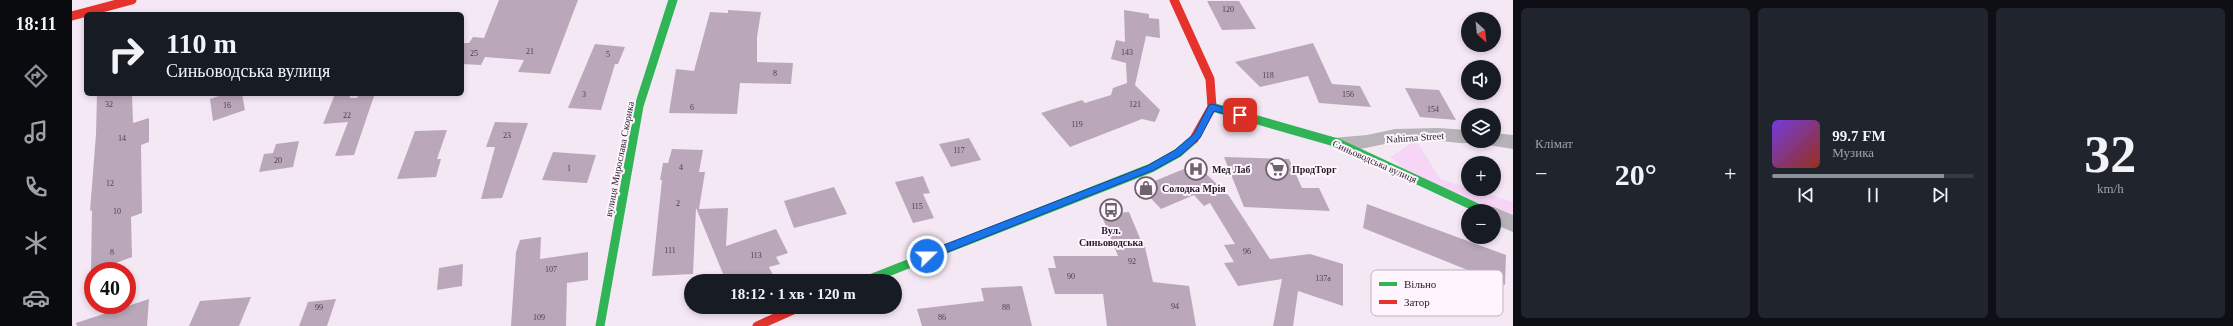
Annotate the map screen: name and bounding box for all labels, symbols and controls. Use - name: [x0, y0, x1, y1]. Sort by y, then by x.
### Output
- house number: 120: [1222, 5, 1234, 14]
- north arrow: [1461, 12, 1501, 52]
- map controls: [1461, 12, 1501, 244]
- text: 18:11: [15, 14, 57, 34]
- icon: right: [100, 28, 152, 80]
- text: 110 m: [166, 28, 237, 59]
- house number: 21: [526, 47, 534, 56]
- house number: 143: [1121, 48, 1133, 57]
- house number: 25: [470, 49, 478, 58]
- house number: 5: [606, 50, 610, 59]
- button: sound: [1461, 60, 1501, 100]
- text: Синьоводська вулиця: [166, 61, 330, 81]
- icon: directions: [22, 62, 50, 90]
- house number: 8: [773, 69, 777, 78]
- house number: 118: [1262, 71, 1274, 80]
- house number: 3: [582, 90, 586, 99]
- house number: 156: [1342, 90, 1354, 99]
- pin: [1223, 98, 1257, 132]
- house number: 32: [105, 100, 113, 109]
- street label: вулиця Мирослава Скорика: [603, 100, 636, 218]
- house number: 121: [1129, 100, 1141, 109]
- house number: 16: [223, 101, 231, 110]
- house number: 6: [690, 103, 694, 112]
- icon: arrive: [1229, 104, 1251, 126]
- house number: 154: [1427, 105, 1439, 114]
- button: layers: [1461, 108, 1501, 148]
- house number: 22: [343, 111, 351, 120]
- icon: music: [22, 118, 50, 146]
- house number: 119: [1071, 120, 1083, 129]
- text: 32: [2084, 126, 2136, 183]
- text: 99.7 FM: [1832, 128, 1886, 144]
- street label: Nahirna Street: [1386, 130, 1445, 145]
- house number: 23: [503, 131, 511, 140]
- house number: 14: [118, 134, 126, 143]
- text: Клімат: [1535, 136, 1573, 151]
- street label: Синьоводська вулиця: [1331, 138, 1419, 185]
- text: Музика: [1832, 145, 1874, 160]
- house number: 117: [953, 146, 965, 155]
- house number: 20: [274, 156, 282, 165]
- hospital icon: Мед Лаб: [1183, 156, 1209, 182]
- supermarket icon: ПродТорг: [1264, 156, 1290, 182]
- button: +: [1461, 156, 1501, 196]
- text: 20°: [1615, 158, 1657, 191]
- text: −: [1535, 161, 1547, 186]
- text: +: [1724, 161, 1736, 186]
- house number: 4: [679, 163, 683, 172]
- house number: 1: [567, 164, 571, 173]
- place label: Мед Лаб: [1212, 164, 1251, 175]
- place label: ПродТорг: [1292, 164, 1337, 175]
- icon: phone: [22, 173, 50, 201]
- shop icon: Солодка Мрія: [1133, 175, 1159, 201]
- house number: 12: [106, 179, 114, 188]
- text: km/h: [2097, 181, 2124, 196]
- place label: Солодка Мрія: [1162, 183, 1226, 194]
- icon: previous: [1795, 184, 1817, 206]
- icon: pause: [1862, 184, 1884, 206]
- icon: next: [1929, 184, 1951, 206]
- bus stop icon: Вул. Синьоводська: [1098, 197, 1124, 223]
- house number: 2: [676, 199, 680, 208]
- house number: 115: [911, 202, 923, 211]
- button: −: [1461, 204, 1501, 244]
- house number: 10: [113, 207, 121, 216]
- place label: Вул. Синьоводська: [1079, 225, 1143, 248]
- icon: climate: [22, 229, 50, 257]
- position arrow: [906, 235, 948, 277]
- house number: 111: [664, 246, 676, 255]
- house number: 96: [1243, 247, 1251, 256]
- house number: 8: [110, 248, 114, 257]
- house number: 113: [750, 251, 762, 260]
- house number: 92: [1128, 257, 1136, 266]
- speed limit sign: 40: [84, 262, 136, 314]
- house number: 107: [545, 265, 557, 274]
- legend: [1371, 270, 1503, 316]
- house number: 90: [1067, 272, 1075, 281]
- house number: 137а: [1315, 274, 1331, 283]
- text: Вільно: [1404, 278, 1437, 290]
- icon: car: [22, 284, 50, 312]
- text: 18:12 · 1 хв · 120 m: [730, 286, 856, 302]
- text: Затор: [1404, 296, 1430, 308]
- house number: 94: [1171, 302, 1179, 311]
- house number: 99: [315, 303, 323, 312]
- house number: 88: [1002, 303, 1010, 312]
- house number: 109: [533, 313, 545, 322]
- house number: 86: [938, 313, 946, 322]

